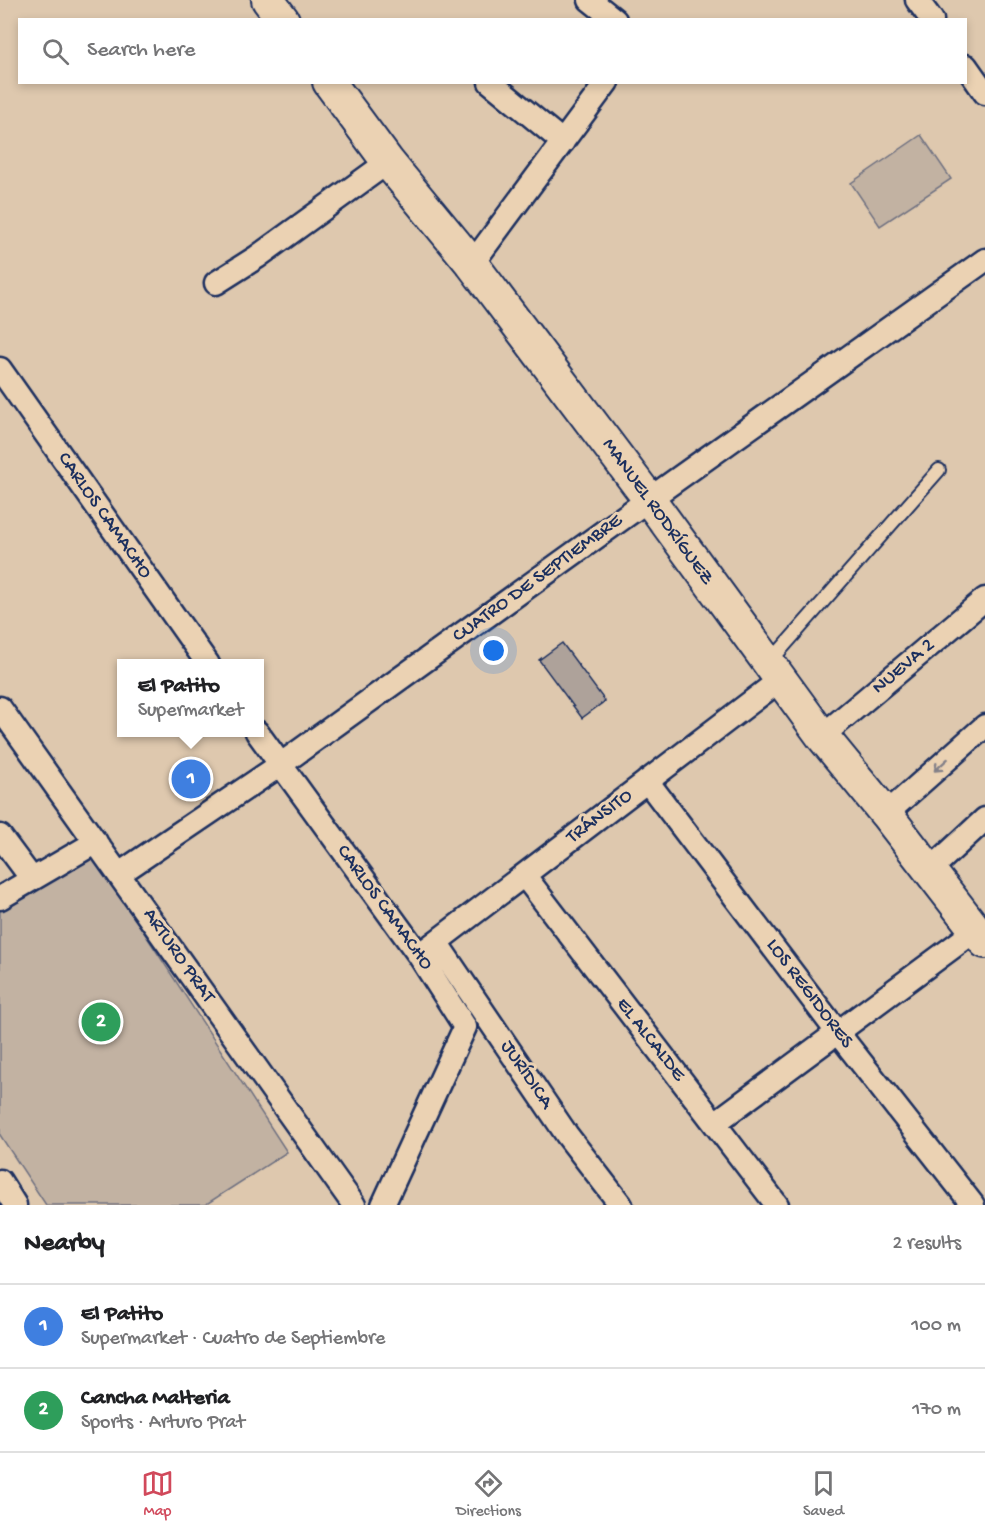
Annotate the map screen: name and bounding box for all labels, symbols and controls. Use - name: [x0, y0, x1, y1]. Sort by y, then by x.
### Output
- search box: [18, 18, 967, 84]
- icon: search: [39, 35, 72, 68]
- text: Search here: [87, 38, 195, 64]
- street label: MANUEL RODRÍGUEZ: [596, 434, 719, 590]
- street label: CARLOS CAMACHO: [52, 448, 156, 584]
- street label: CUATRO DE SEPTIEMBRE: [449, 509, 629, 648]
- street label: NUEVA 2: [868, 634, 940, 700]
- your location: [479, 636, 508, 665]
- popup: [117, 659, 264, 737]
- text: El Patito: [138, 674, 220, 700]
- text: Supermarket: [138, 700, 243, 723]
- pin: 1: [172, 756, 210, 802]
- one-way arrow: [934, 758, 949, 772]
- street label: TRÁNSITO: [560, 783, 638, 850]
- street label: CARLOS CAMACHO: [331, 841, 437, 975]
- street label: ARTURO PRAT: [137, 904, 220, 1009]
- street label: LOS REGIDORES: [760, 935, 858, 1054]
- street label: EL ALCALDE: [610, 994, 691, 1087]
- pin: 2: [82, 1000, 120, 1044]
- street label: JURÍDICA: [495, 1036, 559, 1115]
- text: Nearby: [24, 1229, 105, 1260]
- text: 2 results: [892, 1233, 961, 1256]
- text: El Patito: [81, 1302, 163, 1328]
- text: 1: [39, 1315, 48, 1338]
- text: 100 m: [911, 1315, 961, 1338]
- text: Supermarket · Cuatro de Septiembre: [81, 1328, 385, 1351]
- text: Cancha Malteria: [81, 1386, 230, 1412]
- text: 2: [39, 1399, 48, 1422]
- text: 170 m: [912, 1399, 961, 1422]
- text: Sports · Arturo Prat: [81, 1412, 245, 1435]
- tab: Map: [141, 1467, 174, 1522]
- tab: Directions: [456, 1467, 521, 1522]
- tab: Saved: [803, 1467, 844, 1522]

